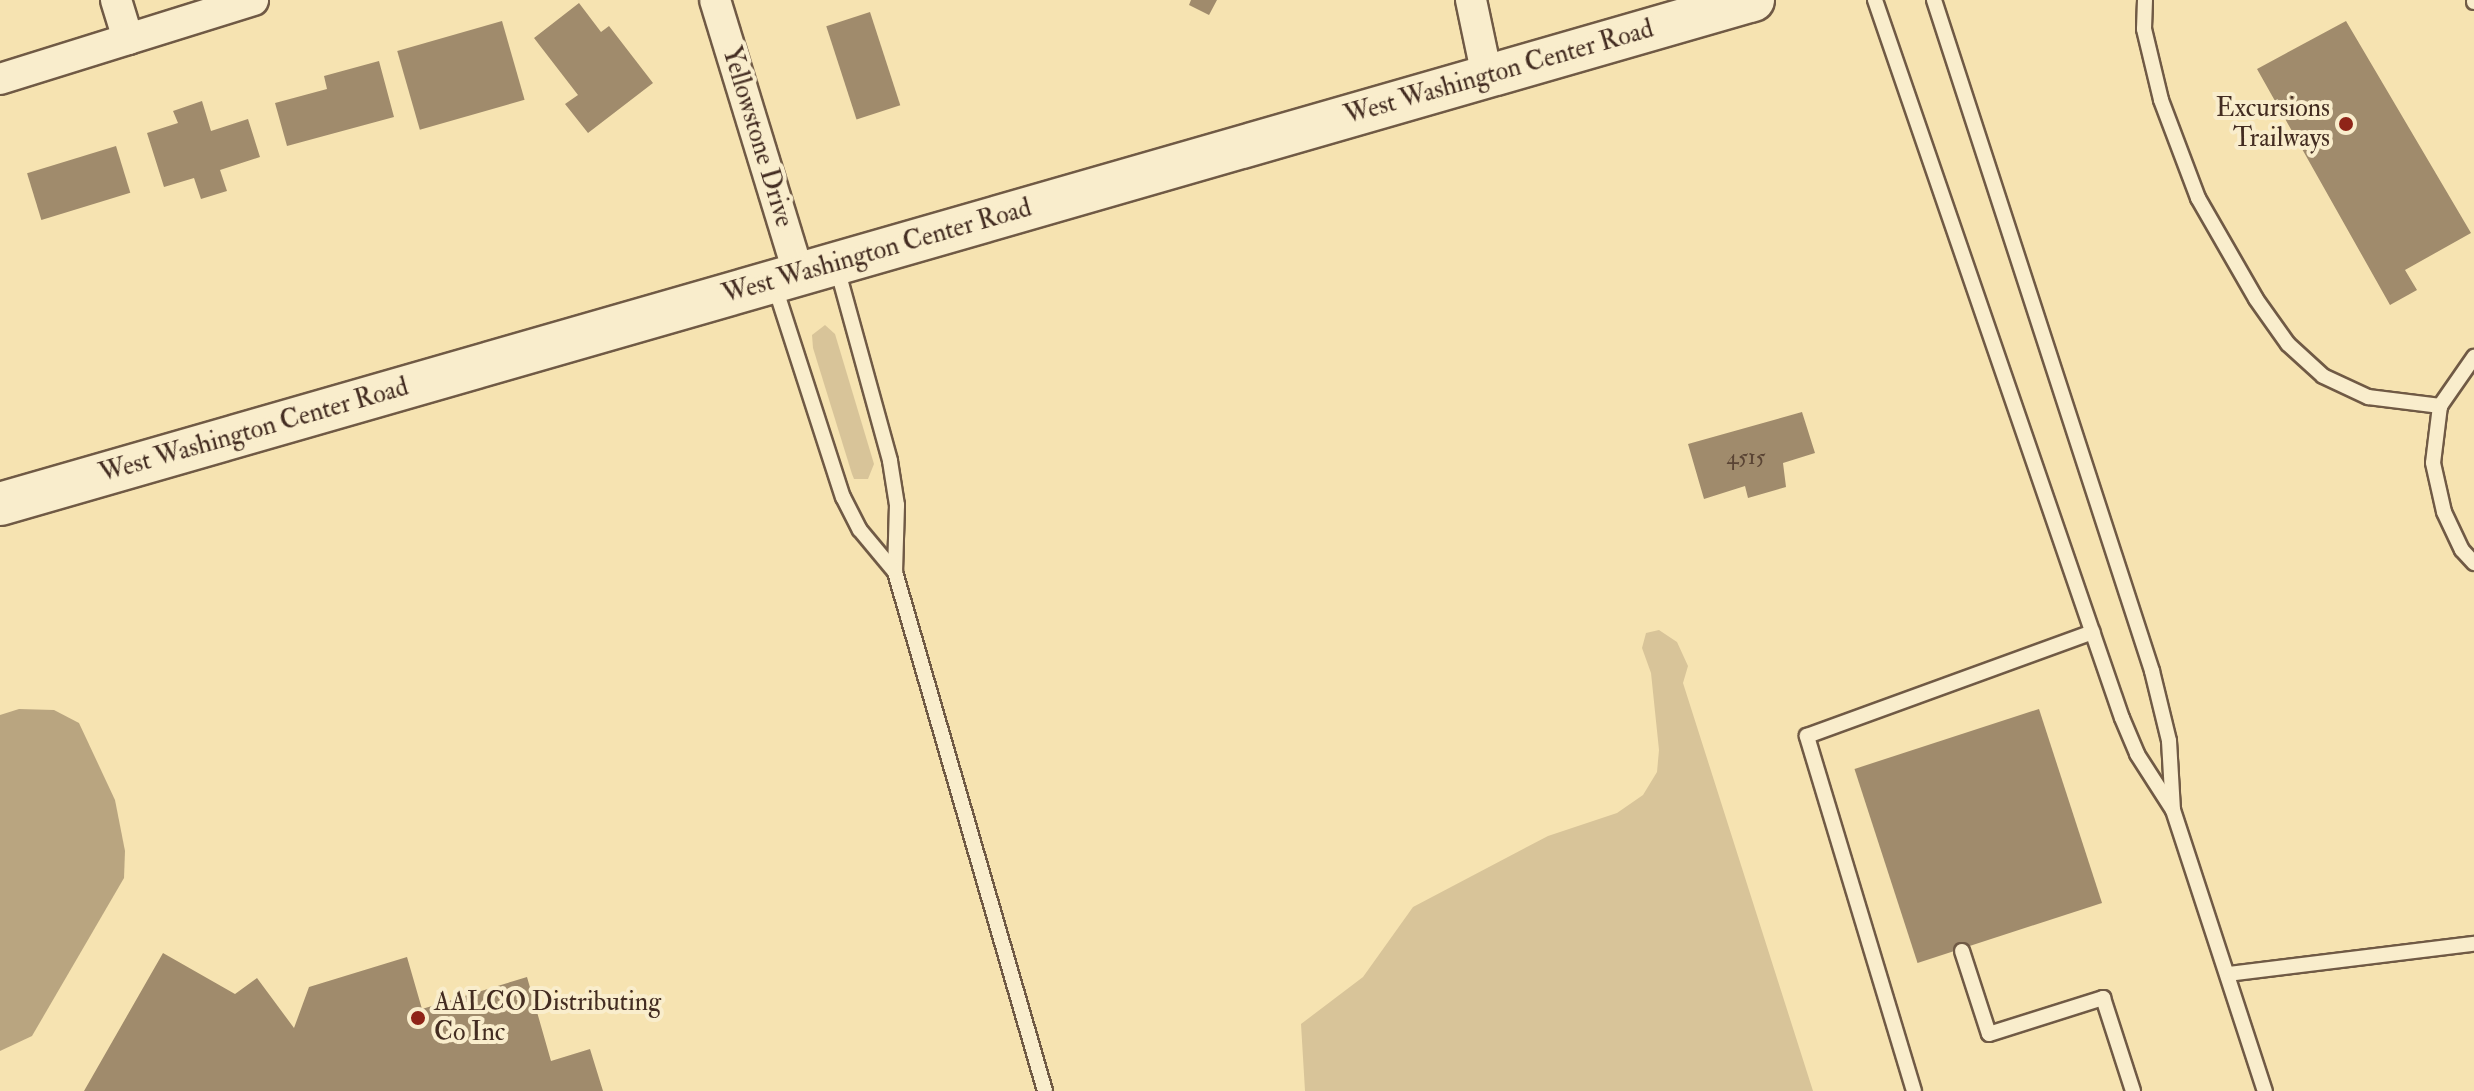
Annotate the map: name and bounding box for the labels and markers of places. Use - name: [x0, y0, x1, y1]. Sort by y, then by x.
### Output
- place label: Excursions Trailways: [2216, 93, 2330, 154]
- marker: Excursions Trailways: [2337, 115, 2355, 133]
- place label: AALCO Distributing Co Inc: [434, 987, 661, 1048]
- marker: AALCO Distributing Co Inc: [409, 1009, 427, 1027]

